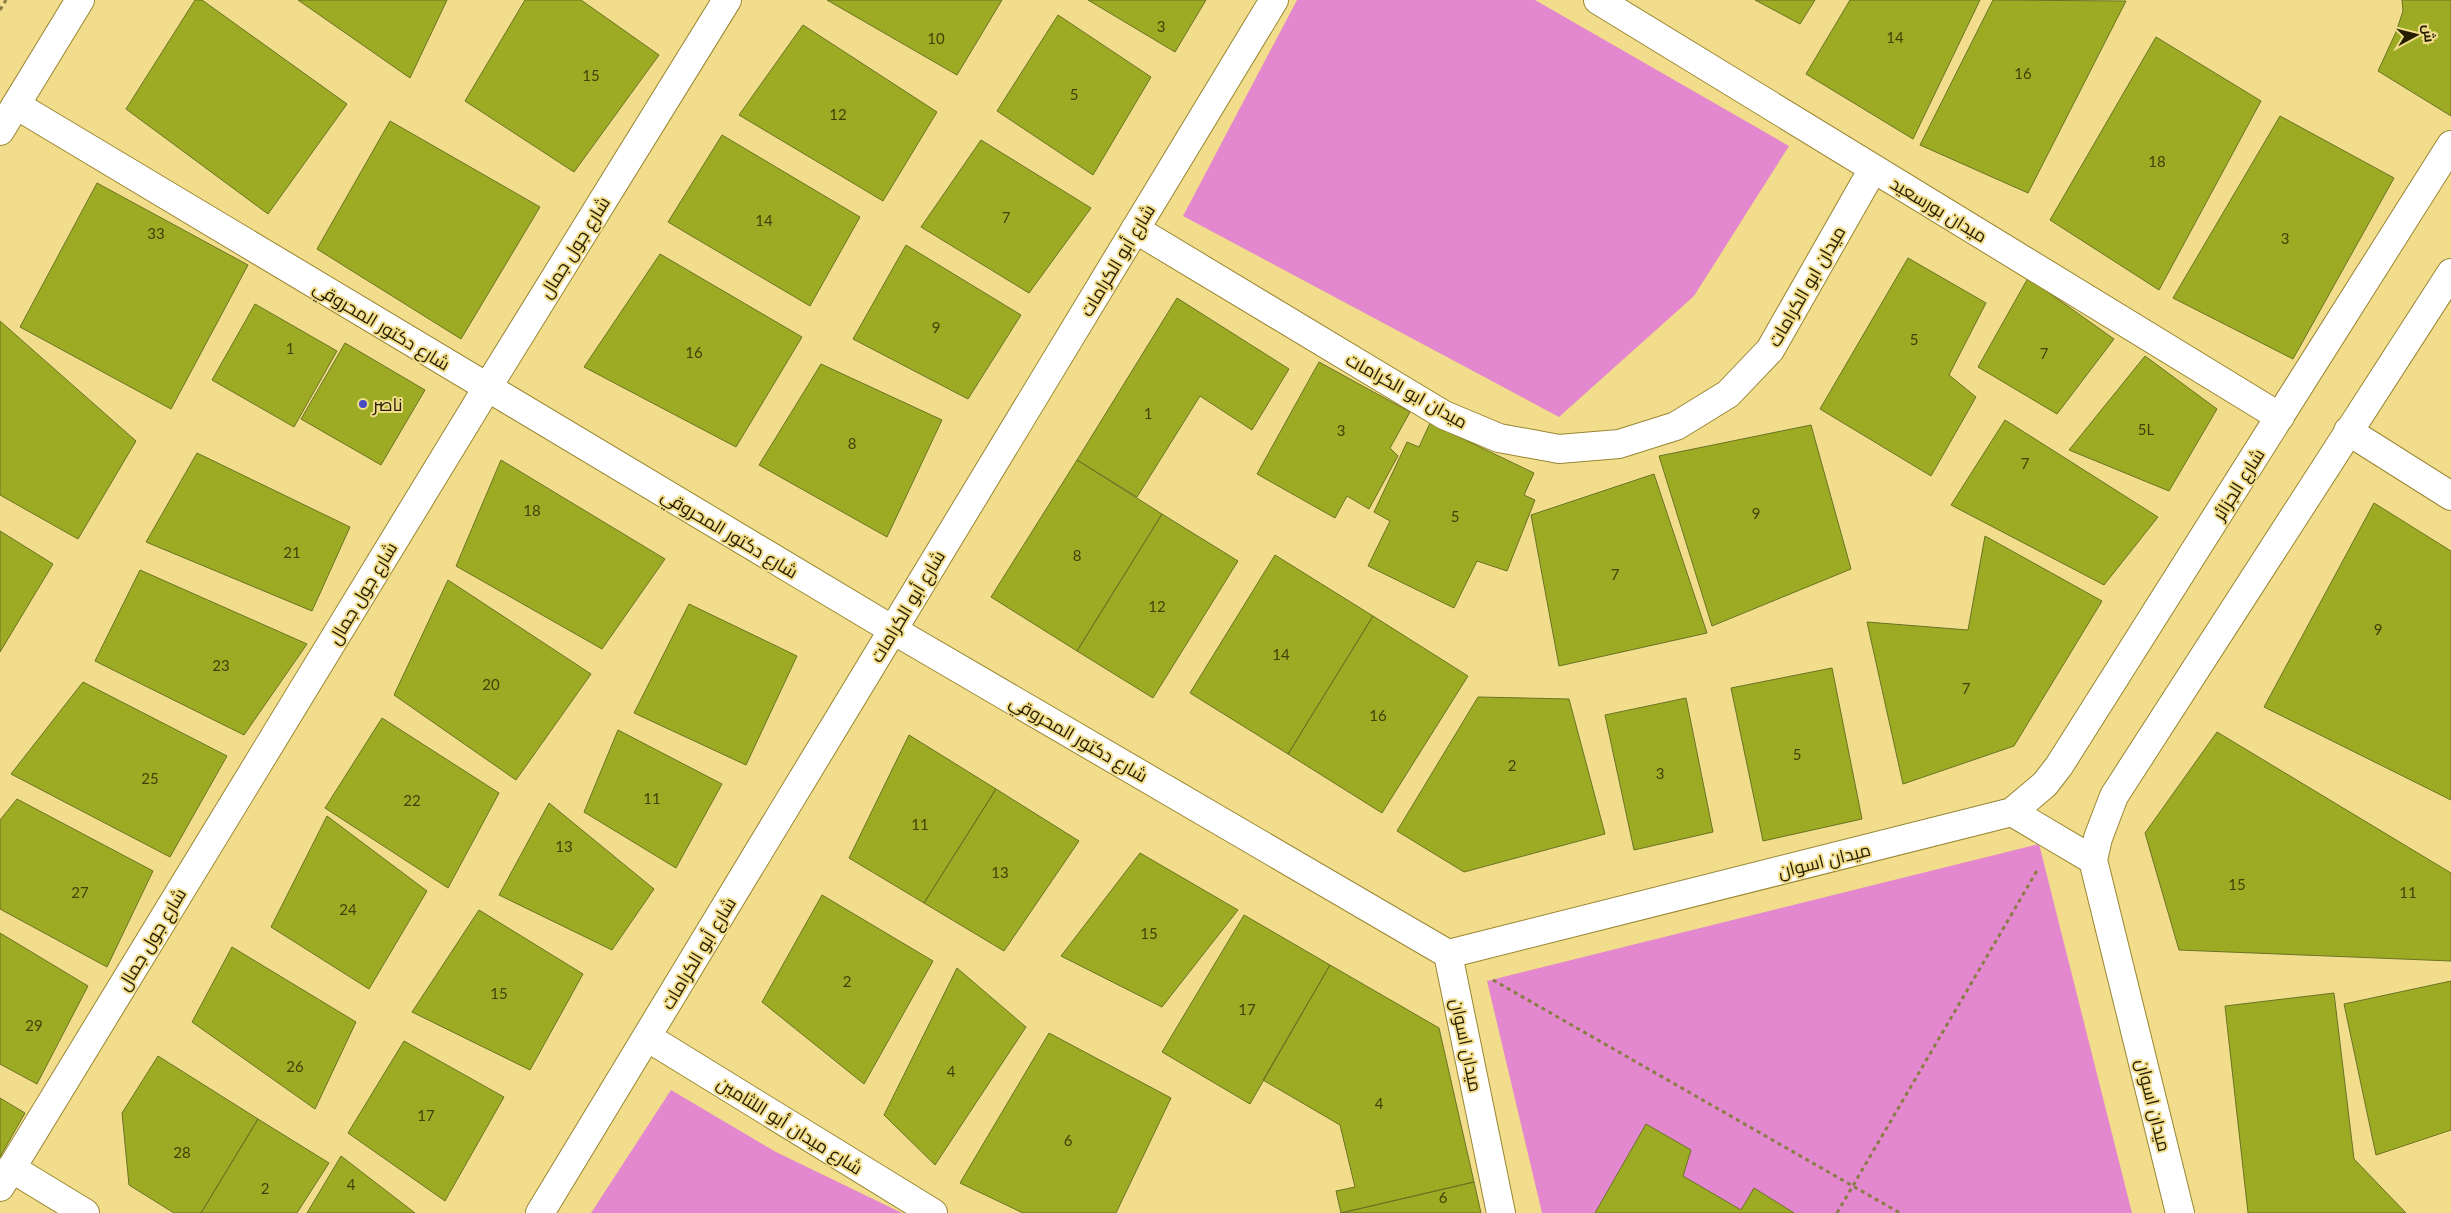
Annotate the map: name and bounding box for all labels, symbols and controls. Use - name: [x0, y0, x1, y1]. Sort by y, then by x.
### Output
- north arrow: [2391, 10, 2441, 60]
- house number: 3: [1157, 17, 1165, 35]
- text: ش: [2419, 23, 2439, 43]
- house number: 14: [1886, 28, 1904, 46]
- house number: 10: [927, 29, 945, 47]
- house number: 16: [2014, 64, 2032, 82]
- house number: 15: [582, 66, 600, 84]
- house number: 5: [1070, 85, 1078, 103]
- house number: 12: [829, 105, 847, 123]
- house number: 18: [2148, 152, 2166, 170]
- street label: ميدان بورسعيد: [1886, 171, 1991, 247]
- street label: شارع جول جمال: [534, 192, 616, 303]
- street label: شارع أبو الكرامات: [1075, 200, 1161, 321]
- house number: 7: [1002, 208, 1011, 226]
- house number: 14: [755, 211, 773, 229]
- street label: ميدان ابو الكرامات: [1763, 222, 1850, 351]
- house number: 33: [147, 224, 165, 242]
- house number: 3: [2281, 229, 2289, 247]
- street label: شارع دكتور المحروقي: [308, 275, 454, 378]
- house number: 9: [932, 318, 940, 336]
- house number: 5: [1910, 330, 1918, 348]
- house number: 1: [286, 339, 294, 357]
- house number: 16: [685, 343, 703, 361]
- house number: 7: [2040, 344, 2049, 362]
- street label: ميدان ابو الكرامات: [1342, 348, 1472, 433]
- place label: ناصر: [372, 393, 403, 416]
- marker: ناصر: [357, 398, 369, 410]
- house number: 1: [1144, 404, 1152, 422]
- house number: 5L: [2138, 420, 2154, 438]
- house number: 3: [1337, 421, 1345, 439]
- house number: 8: [848, 434, 856, 452]
- street label: شارع الجزائر: [2207, 444, 2270, 526]
- house number: 7: [2021, 454, 2030, 472]
- street label: شارع دكتور المحروقي: [656, 483, 802, 586]
- house number: 18: [523, 501, 541, 519]
- house number: 9: [1752, 504, 1760, 522]
- house number: 5: [1451, 507, 1459, 525]
- street label: شارع جول جمال: [323, 538, 403, 649]
- house number: 21: [283, 543, 301, 561]
- street label: شارع أبو الكرامات: [865, 546, 951, 667]
- house number: 8: [1073, 546, 1081, 564]
- house number: 7: [1611, 565, 1620, 583]
- house number: 12: [1148, 597, 1166, 615]
- house number: 9: [2374, 620, 2382, 638]
- house number: 14: [1272, 645, 1290, 663]
- house number: 23: [212, 656, 230, 674]
- house number: 20: [482, 675, 500, 693]
- house number: 7: [1962, 679, 1971, 697]
- street label: شارع دكتور المحروقي: [1004, 690, 1152, 790]
- house number: 16: [1369, 706, 1387, 724]
- house number: 5: [1793, 745, 1801, 763]
- house number: 2: [1508, 756, 1516, 774]
- house number: 3: [1656, 764, 1664, 782]
- house number: 25: [141, 769, 159, 787]
- house number: 11: [643, 789, 661, 807]
- house number: 22: [403, 791, 421, 809]
- house number: 11: [911, 815, 929, 833]
- house number: 13: [555, 837, 573, 855]
- street label: ميدان اسوان: [1775, 838, 1873, 883]
- house number: 13: [991, 863, 1009, 881]
- house number: 15: [2228, 875, 2246, 893]
- house number: 27: [71, 883, 89, 901]
- house number: 11: [2399, 883, 2417, 901]
- street label: شارع جول جمال: [112, 884, 192, 995]
- street label: شارع أبو الكرامات: [656, 893, 742, 1014]
- house number: 24: [339, 900, 357, 918]
- house number: 15: [1140, 924, 1158, 942]
- house number: 2: [843, 972, 851, 990]
- house number: 15: [490, 984, 508, 1002]
- street label: ميدان اسوان: [1445, 996, 1488, 1094]
- house number: 17: [1238, 1000, 1256, 1018]
- house number: 29: [25, 1016, 43, 1034]
- street label: ميدان اسوان: [2131, 1056, 2176, 1154]
- house number: 26: [286, 1057, 304, 1075]
- house number: 4: [947, 1062, 956, 1080]
- street label: شارع ميدان أبو اللثامين: [712, 1071, 867, 1180]
- house number: 4: [1375, 1094, 1384, 1112]
- house number: 17: [417, 1106, 435, 1124]
- house number: 6: [1064, 1131, 1073, 1149]
- house number: 28: [173, 1143, 191, 1161]
- house number: 4: [347, 1175, 356, 1193]
- house number: 2: [261, 1179, 269, 1197]
- house number: 6: [1439, 1188, 1448, 1206]

